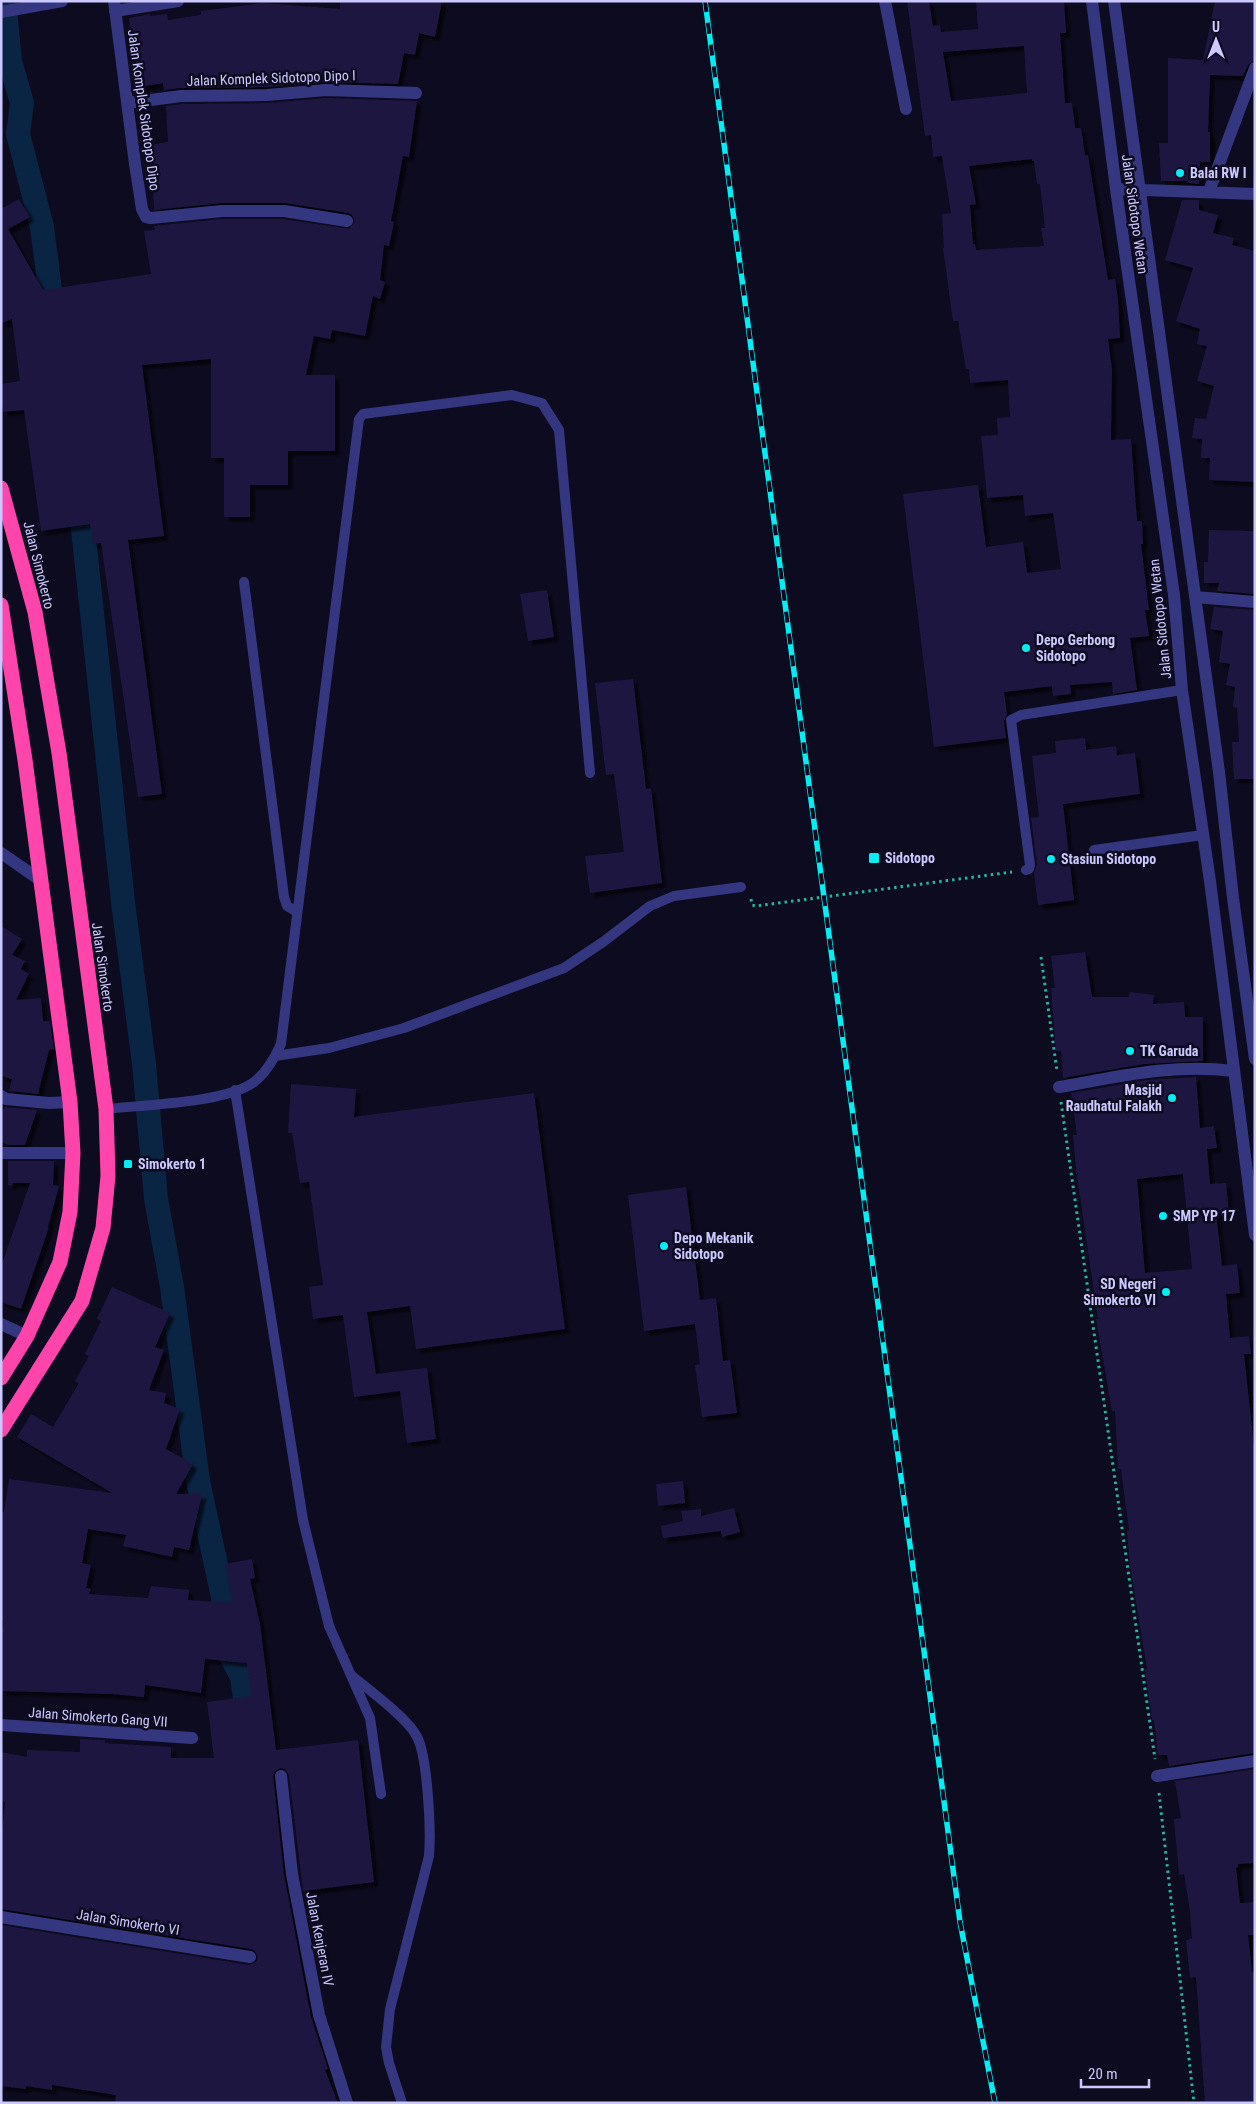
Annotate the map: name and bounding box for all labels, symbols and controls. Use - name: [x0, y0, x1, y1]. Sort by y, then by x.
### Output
- north arrow: [1191, 15, 1241, 65]
- text: U: [1212, 19, 1220, 35]
- street label: Jalan Komplek Sidotopo Dipo: [125, 28, 163, 192]
- street label: Jalan Komplek Sidotopo Dipo I: [186, 67, 356, 89]
- street label: Jalan Sidotopo Wetan: [1119, 153, 1151, 275]
- place label: Balai RW I: [1190, 165, 1247, 181]
- marker: Balai RW I: [1174, 167, 1186, 179]
- street label: Jalan Simokerto: [20, 519, 58, 611]
- street label: Jalan Sidotopo Wetan: [1146, 558, 1174, 680]
- place label: Depo Gerbong Sidotopo: [1036, 632, 1115, 664]
- marker: Depo Gerbong Sidotopo: [1020, 642, 1032, 654]
- place label: Sidotopo: [885, 850, 935, 866]
- marker: Sidotopo: [867, 851, 881, 865]
- place label: Stasiun Sidotopo: [1061, 851, 1156, 867]
- marker: Stasiun Sidotopo: [1045, 853, 1057, 865]
- street label: Jalan Simokerto: [89, 921, 117, 1013]
- place label: TK Garuda: [1140, 1043, 1199, 1059]
- marker: TK Garuda: [1124, 1045, 1136, 1057]
- place label: Masjid Raudhatul Falakh: [1066, 1082, 1162, 1114]
- marker: Masjid Raudhatul Falakh: [1166, 1092, 1178, 1104]
- place label: Simokerto 1: [138, 1156, 206, 1172]
- marker: Simokerto 1: [122, 1158, 134, 1170]
- place label: SMP YP 17: [1173, 1208, 1235, 1224]
- marker: SMP YP 17: [1157, 1210, 1169, 1222]
- place label: Depo Mekanik Sidotopo: [674, 1230, 754, 1262]
- marker: Depo Mekanik Sidotopo: [658, 1240, 670, 1252]
- place label: SD Negeri Simokerto VI: [1083, 1276, 1156, 1308]
- marker: SD Negeri Simokerto VI: [1160, 1286, 1172, 1298]
- street label: Jalan Simokerto Gang VII: [28, 1704, 168, 1730]
- street label: Jalan Kenjeran IV: [303, 1890, 337, 1988]
- street label: Jalan Simokerto VI: [75, 1906, 181, 1938]
- scale bar: [1081, 2056, 1148, 2088]
- text: 20 m: [1088, 2065, 1118, 2083]

